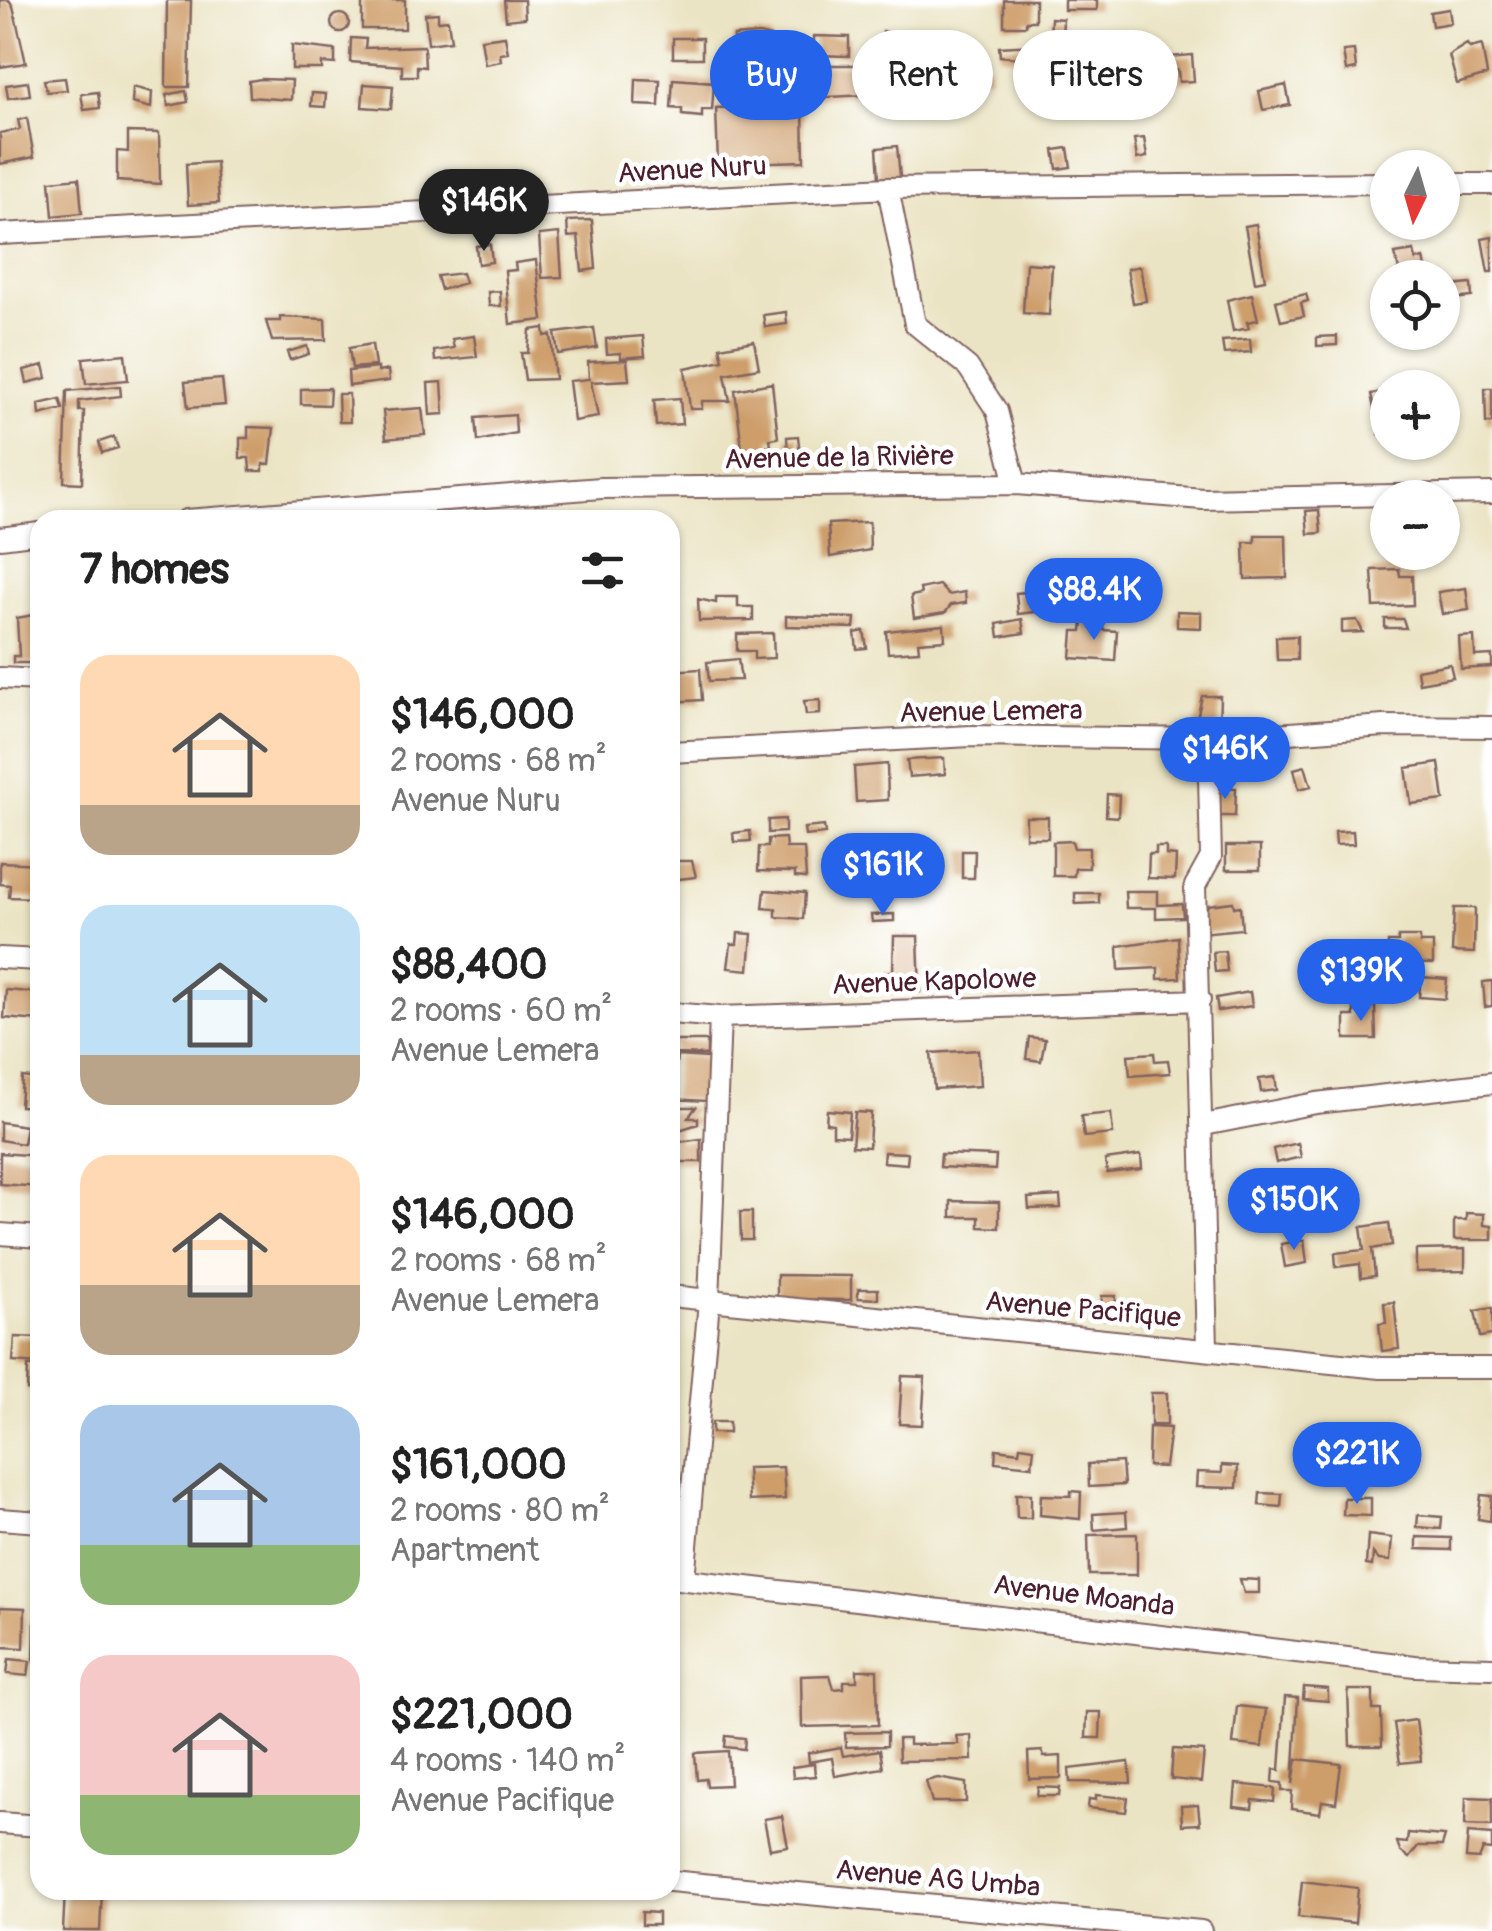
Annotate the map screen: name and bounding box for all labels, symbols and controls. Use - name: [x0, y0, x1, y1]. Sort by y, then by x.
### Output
- chip: Buy: [710, 30, 832, 120]
- chip: Rent: [852, 30, 993, 120]
- chip: Filters: [1013, 30, 1178, 120]
- street label: Avenue Nuru: [617, 149, 767, 191]
- north arrow: [1370, 150, 1460, 240]
- map controls: [1370, 150, 1460, 570]
- pin: $146K: [414, 169, 554, 254]
- text: $146K: [441, 181, 527, 221]
- button: locate: [1370, 260, 1460, 350]
- button: +: [1370, 370, 1460, 460]
- street label: Avenue de la Rivière: [724, 438, 954, 478]
- button: −: [1370, 480, 1460, 570]
- icon: filters: [575, 543, 630, 598]
- text: 7 homes: [80, 544, 229, 596]
- pin: $88.4K: [1013, 558, 1175, 643]
- text: $88.4K: [1047, 570, 1141, 610]
- text: $146,000: [390, 689, 575, 741]
- street label: Avenue Lemera: [899, 693, 1083, 731]
- icon: home: [160, 695, 280, 815]
- pin: $146K: [1155, 717, 1295, 802]
- text: $146K: [1182, 729, 1268, 769]
- text: 2 rooms · 68 m²: [390, 741, 607, 781]
- text: Avenue Nuru: [390, 781, 561, 821]
- pin: $161K: [813, 833, 953, 918]
- text: $161K: [843, 845, 923, 885]
- text: $88,400: [390, 939, 548, 991]
- pin: $139K: [1291, 939, 1431, 1024]
- icon: home: [160, 945, 280, 1065]
- text: $139K: [1319, 951, 1403, 991]
- street label: Avenue Kapolowe: [831, 961, 1037, 1003]
- text: 2 rooms · 60 m²: [390, 991, 612, 1031]
- text: Avenue Lemera: [390, 1031, 599, 1071]
- pin: $150K: [1224, 1168, 1364, 1253]
- text: $150K: [1250, 1180, 1338, 1220]
- text: $146,000: [390, 1189, 575, 1241]
- icon: home: [160, 1195, 280, 1315]
- text: 2 rooms · 68 m²: [390, 1241, 607, 1281]
- text: Avenue Lemera: [390, 1281, 599, 1321]
- street label: Avenue Pacifique: [984, 1284, 1182, 1336]
- pin: $221K: [1287, 1422, 1427, 1507]
- text: $221K: [1315, 1434, 1399, 1474]
- text: $161,000: [390, 1439, 567, 1491]
- icon: home: [160, 1445, 280, 1565]
- text: 2 rooms · 80 m²: [390, 1491, 610, 1531]
- text: Apartment: [390, 1531, 539, 1571]
- street label: Avenue Moanda: [991, 1568, 1177, 1624]
- text: $221,000: [390, 1689, 573, 1741]
- icon: home: [160, 1695, 280, 1815]
- text: 4 rooms · 140 m²: [390, 1741, 625, 1781]
- text: Avenue Pacifique: [390, 1781, 614, 1821]
- street label: Avenue AG Umba: [834, 1853, 1042, 1905]

